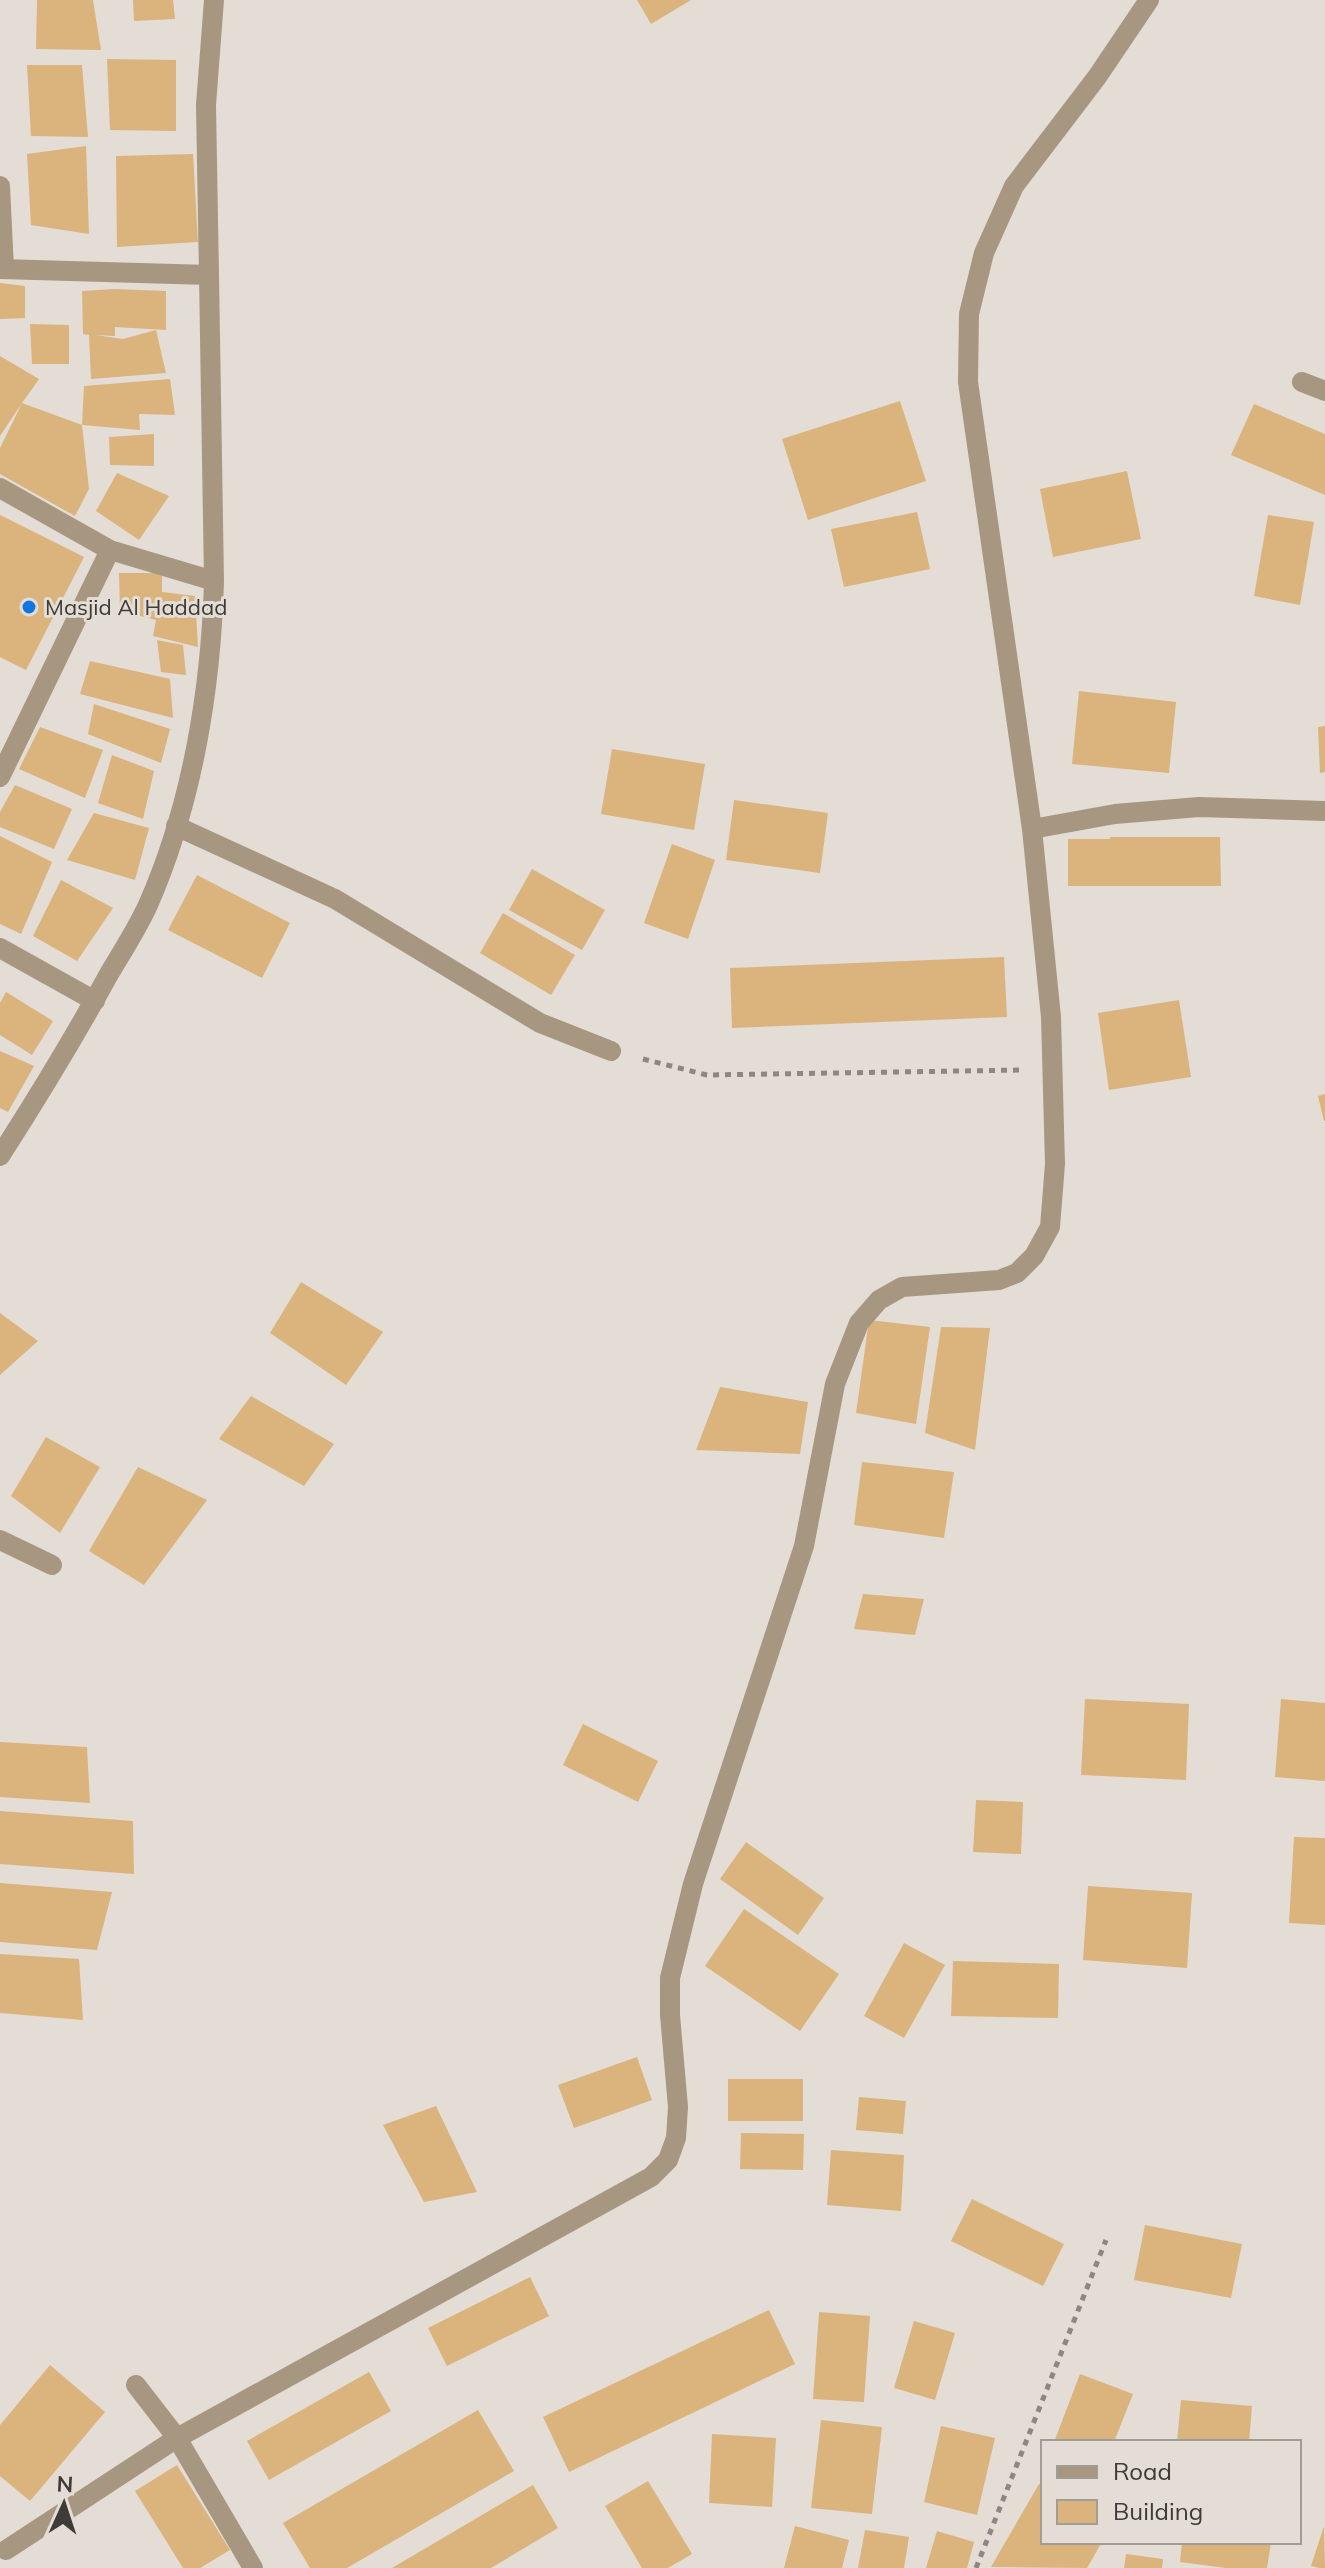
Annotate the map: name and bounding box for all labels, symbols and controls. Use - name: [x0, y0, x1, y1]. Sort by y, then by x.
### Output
- place label: Masjid Al Haddad: [45, 593, 227, 621]
- marker: Masjid Al Haddad: [20, 598, 38, 616]
- legend: [1041, 2440, 1301, 2544]
- text: Road: [1113, 2456, 1172, 2486]
- north arrow: [24, 2464, 104, 2544]
- text: N: [56, 2470, 74, 2498]
- text: Building: [1113, 2496, 1203, 2526]

